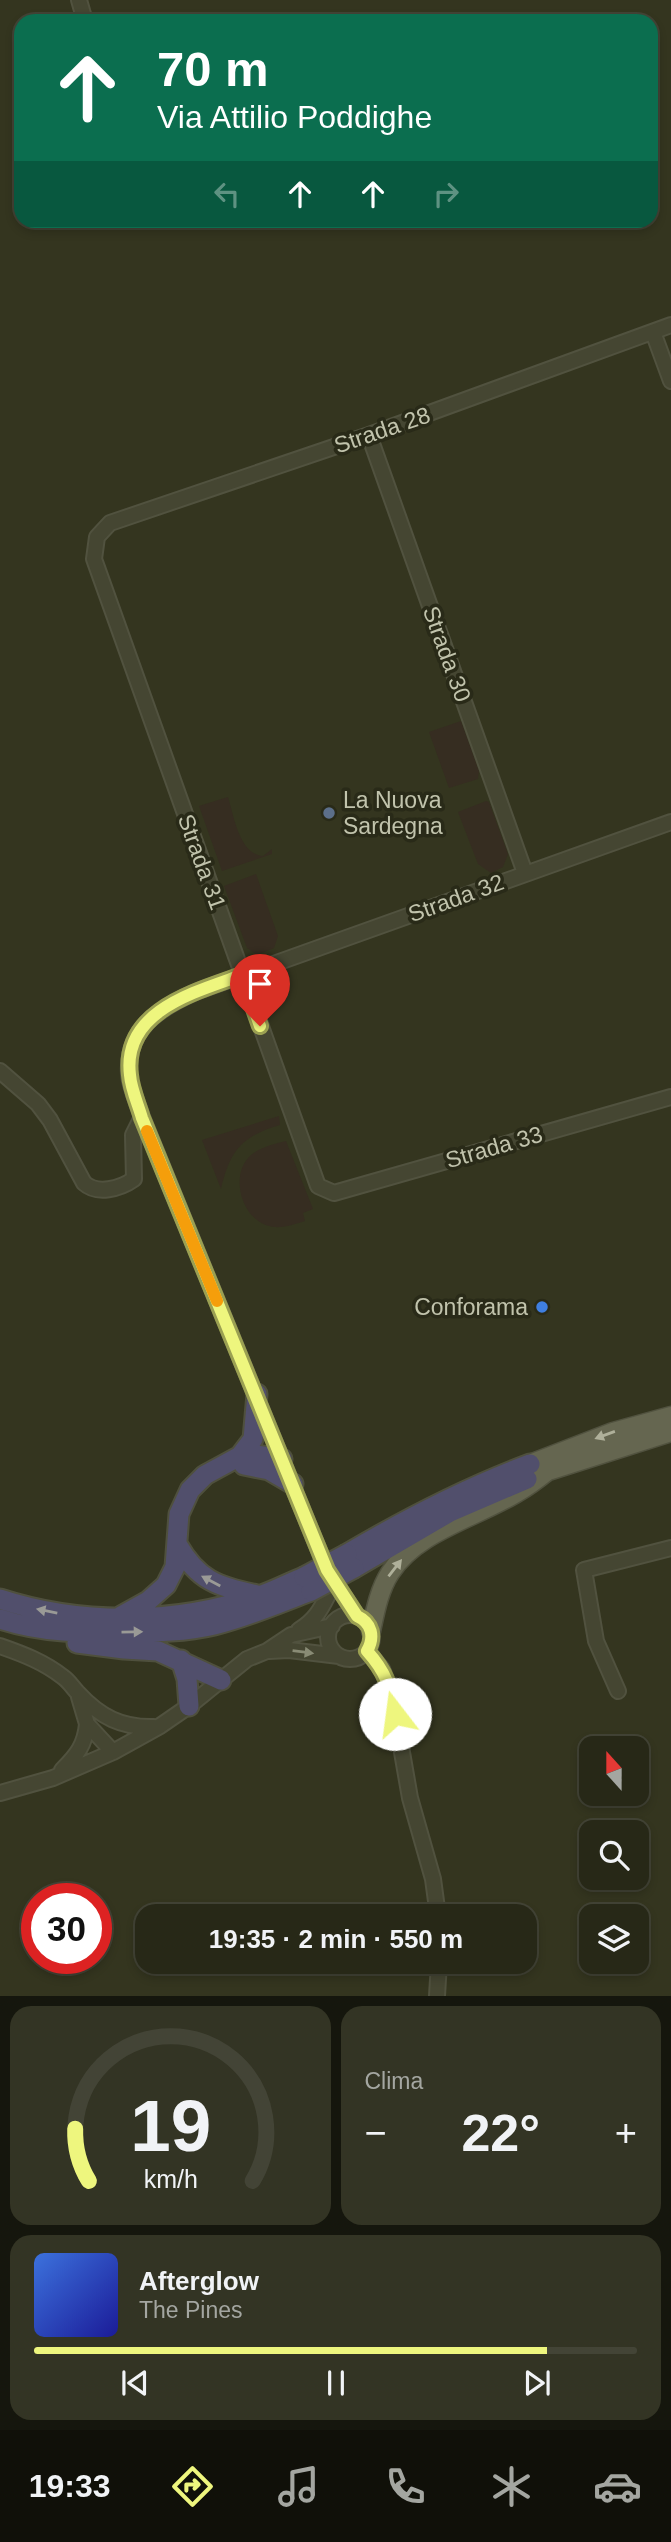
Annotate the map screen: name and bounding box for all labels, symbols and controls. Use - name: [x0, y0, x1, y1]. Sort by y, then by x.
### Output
- icon: ahead: [42, 42, 133, 133]
- text: 70 m: [157, 42, 269, 96]
- text: Via Attilio Poddighe: [157, 99, 432, 135]
- icon: left: [208, 175, 246, 213]
- icon: ahead: [281, 175, 319, 213]
- icon: ahead: [354, 175, 392, 213]
- icon: right: [427, 175, 465, 213]
- street label: Strada 28: [331, 401, 433, 459]
- street label: Strada 30: [418, 603, 476, 705]
- place label: La Nuova Sardegna: [343, 787, 443, 839]
- marker: La Nuova Sardegna: [321, 805, 337, 821]
- street label: Strada 31: [173, 811, 231, 913]
- street label: Strada 32: [405, 869, 507, 927]
- pin: [230, 954, 290, 1026]
- icon: arrive: [241, 965, 279, 1003]
- street label: Strada 33: [442, 1121, 546, 1173]
- place label: Conforama: [414, 1294, 528, 1320]
- marker: Conforama: [534, 1299, 550, 1315]
- one-way arrow: [595, 1430, 616, 1441]
- one-way arrow: [388, 1559, 403, 1577]
- one-way arrow: [201, 1575, 221, 1587]
- one-way arrow: [36, 1605, 58, 1616]
- one-way arrow: [121, 1627, 143, 1638]
- one-way arrow: [292, 1647, 314, 1658]
- position arrow: [358, 1677, 432, 1751]
- north arrow: [579, 1736, 649, 1806]
- map controls: [579, 1736, 649, 1974]
- button: search: [579, 1820, 649, 1890]
- speed limit sign: 30: [21, 1883, 112, 1974]
- button: layers: [579, 1904, 649, 1974]
- text: 19:35 · 2 min · 550 m: [209, 1924, 463, 1954]
- text: Clima: [365, 2068, 423, 2094]
- text: 19: [130, 2086, 211, 2167]
- text: 22°: [461, 2104, 540, 2162]
- text: −: [365, 2112, 387, 2154]
- text: +: [615, 2112, 637, 2154]
- text: km/h: [143, 2165, 197, 2193]
- text: Afterglow: [139, 2266, 259, 2296]
- text: The Pines: [139, 2297, 243, 2323]
- icon: previous: [116, 2364, 154, 2402]
- icon: pause: [317, 2364, 355, 2402]
- icon: next: [518, 2364, 556, 2402]
- icon: directions: [168, 2462, 217, 2511]
- icon: music: [274, 2462, 323, 2511]
- icon: phone: [381, 2462, 430, 2511]
- icon: climate: [487, 2462, 536, 2511]
- icon: car: [593, 2462, 642, 2511]
- text: 19:33: [29, 2468, 111, 2504]

